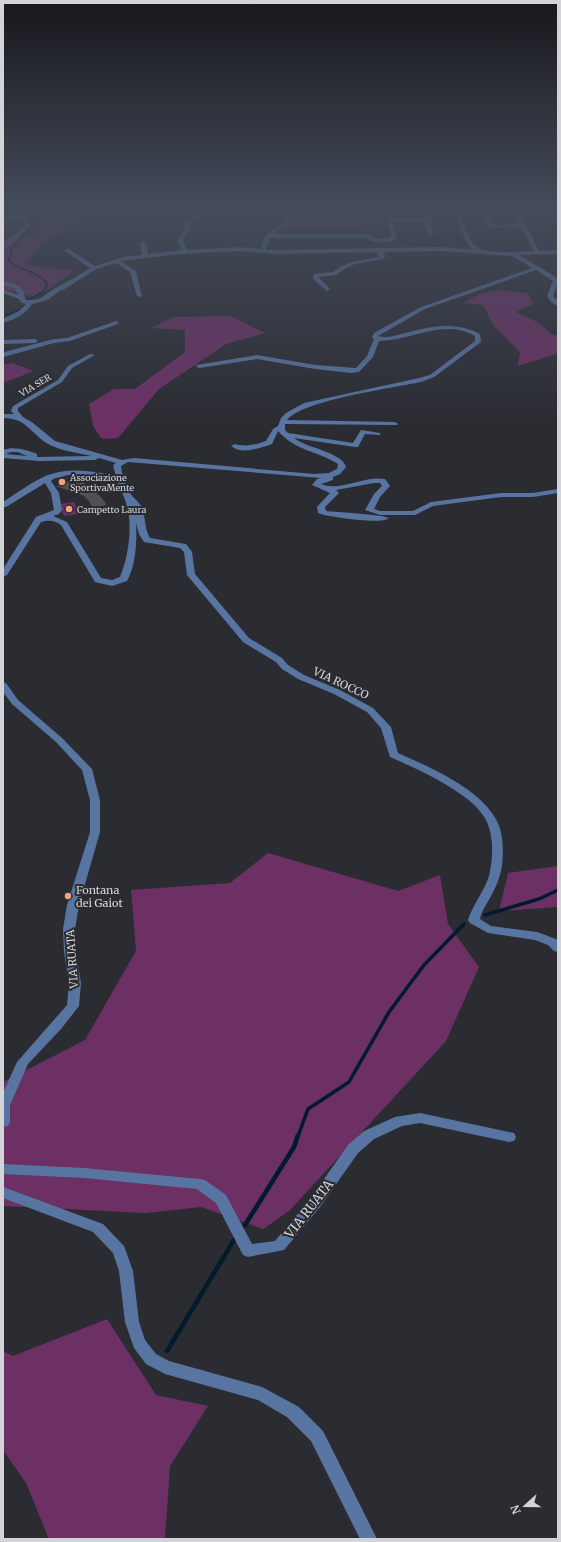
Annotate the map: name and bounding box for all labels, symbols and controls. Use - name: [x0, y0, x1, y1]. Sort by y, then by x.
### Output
- street label: VIA SER: [16, 371, 54, 399]
- place label: Associazione SportivaMente: [69, 472, 134, 493]
- marker: Associazione SportivaMente: [57, 477, 67, 487]
- marker: Campetto Laura: [64, 504, 74, 514]
- place label: Campetto Laura: [77, 504, 146, 515]
- street label: VIA ROCCO: [310, 664, 371, 702]
- place label: Fontana dei Gaiot: [76, 883, 123, 910]
- marker: Fontana dei Gaiot: [63, 891, 73, 901]
- street label: VIA RUATA: [63, 929, 81, 990]
- street label: VIA RUATA: [280, 1176, 338, 1242]
- north arrow: [505, 1486, 545, 1526]
- text: N: [507, 1503, 524, 1516]

